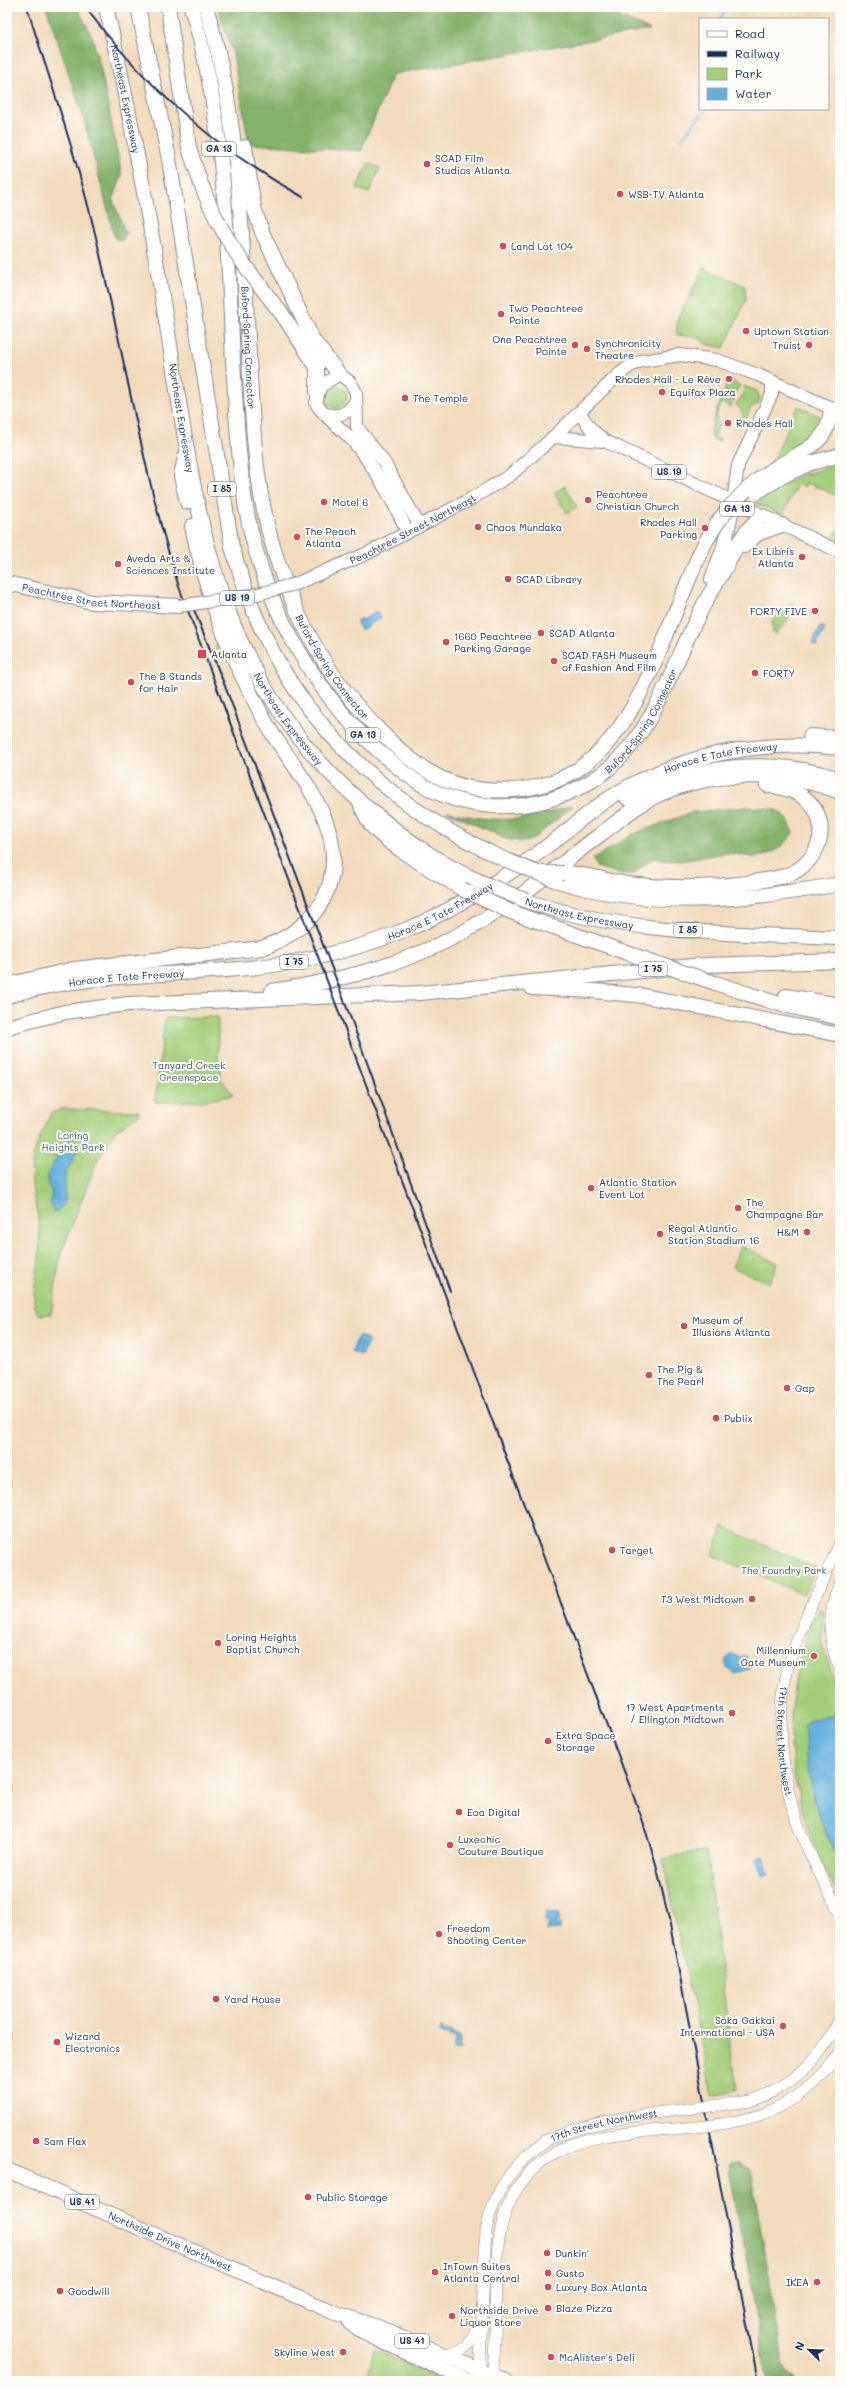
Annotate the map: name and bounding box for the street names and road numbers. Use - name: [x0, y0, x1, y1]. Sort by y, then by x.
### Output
- street label: Northeast Expressway: [108, 43, 144, 154]
- road number: GA 13: [202, 142, 236, 156]
- street label: Buford-Spring Connector: [238, 286, 259, 409]
- street label: Northeast Expressway: [166, 363, 198, 474]
- road number: US 19: [652, 465, 686, 479]
- road number: I 85: [208, 482, 236, 496]
- street label: Peachtree Street Northeast: [347, 490, 478, 567]
- road number: GA 13: [720, 502, 754, 516]
- street label: Peachtree Street Northeast: [21, 580, 161, 612]
- road number: US 19: [220, 591, 254, 605]
- street label: Buford-Spring Connector: [293, 612, 372, 722]
- street label: Buford-Spring Connector: [602, 666, 680, 776]
- street label: Northeast Expressway: [251, 670, 326, 768]
- road number: GA 13: [346, 728, 380, 742]
- street label: Horace E Tate Freeway: [661, 739, 778, 777]
- street label: Horace E Tate Freeway: [385, 878, 495, 943]
- street label: Northeast Expressway: [524, 894, 634, 932]
- road number: I 85: [674, 923, 702, 937]
- road number: I 75: [280, 955, 308, 969]
- road number: I 75: [639, 962, 667, 976]
- street label: Horace E Tate Freeway: [67, 966, 185, 990]
- street label: 17th Street Northwest: [774, 1685, 796, 1797]
- street label: 17th Street Northwest: [548, 2106, 658, 2145]
- road number: US 41: [65, 2195, 99, 2209]
- street label: Northside Drive Northwest: [106, 2208, 234, 2274]
- road number: US 41: [395, 2334, 429, 2348]

